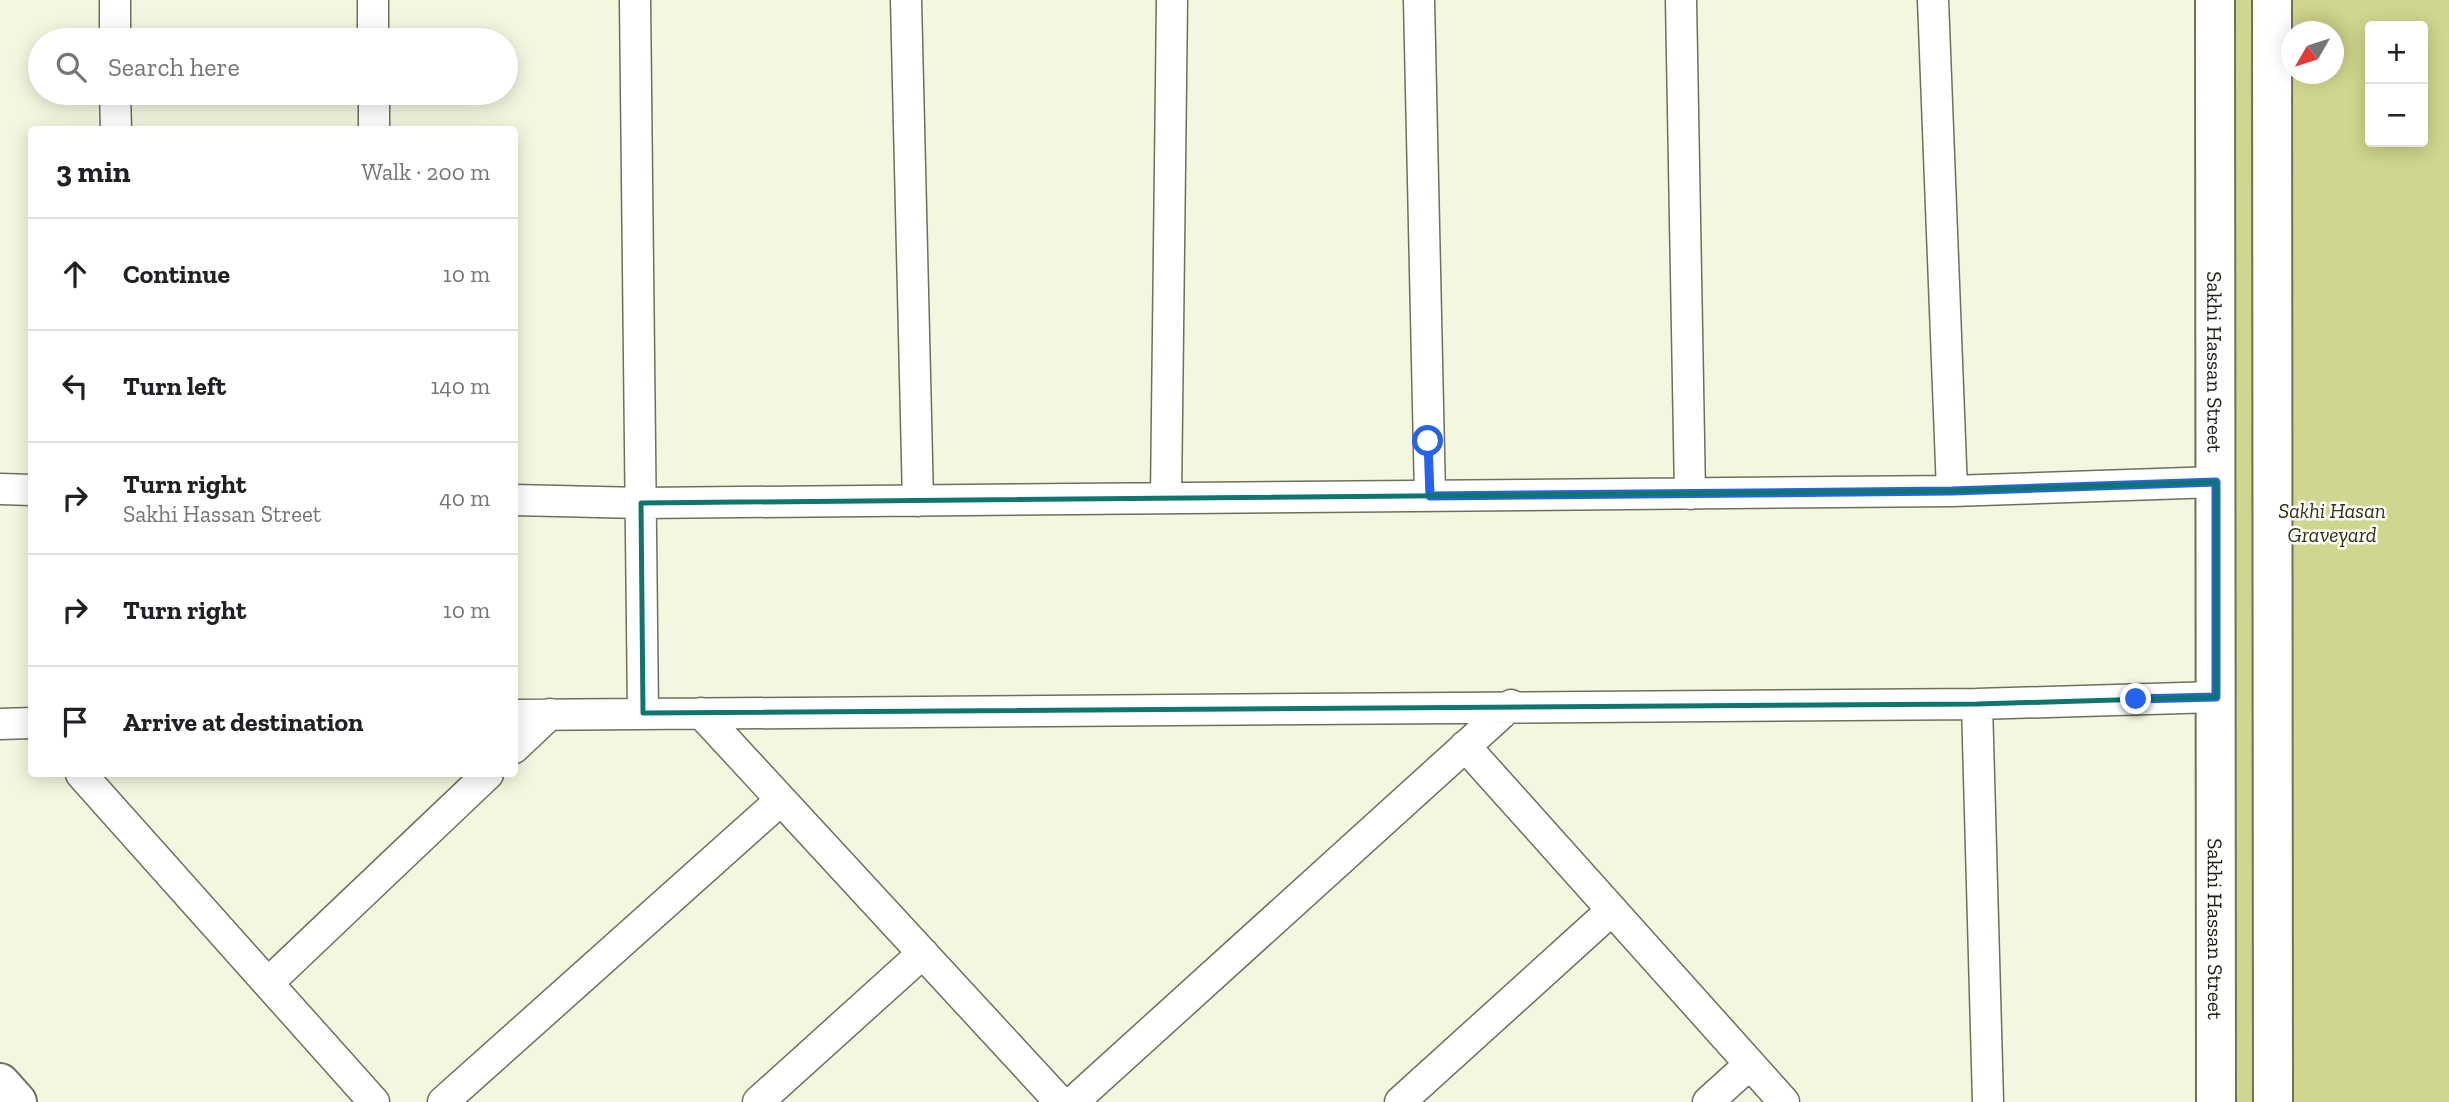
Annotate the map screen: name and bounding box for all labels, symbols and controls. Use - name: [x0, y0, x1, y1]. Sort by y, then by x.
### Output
- north arrow: [2281, 21, 2344, 84]
- map controls: [2365, 21, 2428, 147]
- button: +: [2365, 21, 2428, 84]
- search box: [28, 28, 518, 105]
- icon: search: [52, 48, 90, 86]
- text: Search here: [108, 51, 240, 83]
- button: −: [2365, 84, 2428, 147]
- text: 3 min: [56, 154, 131, 190]
- text: Walk · 200 m: [361, 158, 490, 186]
- icon: ahead: [56, 255, 94, 293]
- text: Continue: [123, 258, 230, 290]
- text: 10 m: [443, 260, 490, 288]
- street label: Sakhi Hassan Street: [2203, 271, 2228, 453]
- icon: left: [56, 367, 94, 405]
- text: Turn left: [123, 370, 226, 402]
- text: 140 m: [430, 372, 490, 400]
- route start: [1412, 425, 1443, 456]
- text: Turn right: [123, 468, 246, 500]
- icon: right: [56, 479, 94, 517]
- text: 40 m: [439, 484, 490, 512]
- park label: Sakhi Hasan Graveyard: [2278, 498, 2386, 547]
- text: Sakhi Hassan Street: [123, 500, 321, 528]
- icon: right: [56, 591, 94, 629]
- text: Turn right: [123, 594, 246, 626]
- text: 10 m: [443, 596, 490, 624]
- route end: [2120, 683, 2151, 714]
- icon: arrive: [56, 703, 94, 741]
- text: Arrive at destination: [123, 706, 363, 738]
- street label: Sakhi Hassan Street: [2203, 838, 2228, 1020]

